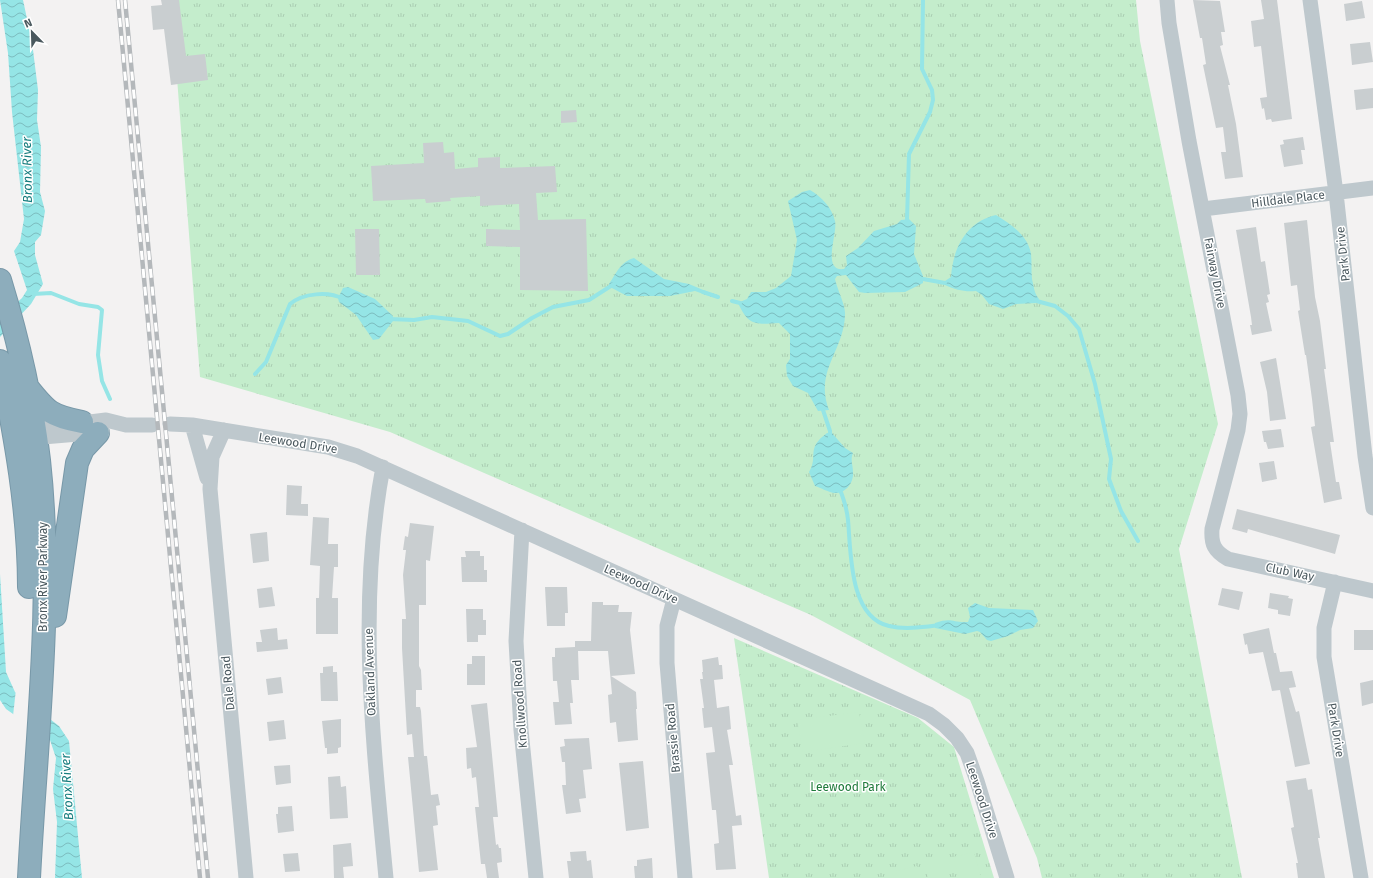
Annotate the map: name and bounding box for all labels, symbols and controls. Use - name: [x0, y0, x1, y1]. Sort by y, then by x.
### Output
- north arrow: [12, 12, 52, 52]
- text: N: [22, 16, 34, 31]
- water label: Bronx River: [19, 136, 35, 203]
- street label: Hilldale Place: [1250, 188, 1326, 210]
- street label: Park Drive: [1333, 226, 1353, 282]
- street label: Fairway Drive: [1201, 236, 1229, 310]
- street label: Leewood Drive: [257, 430, 339, 456]
- street label: Bronx River Parkway: [36, 522, 50, 632]
- street label: Club Way: [1264, 560, 1316, 584]
- street label: Leewood Drive: [602, 561, 680, 607]
- street label: Oakland Avenue: [361, 628, 379, 716]
- street label: Dale Road: [219, 655, 237, 711]
- street label: Knollwood Road: [510, 659, 530, 749]
- street label: Park Drive: [1325, 702, 1347, 758]
- street label: Brassie Road: [663, 703, 683, 773]
- water label: Bronx River: [58, 752, 76, 821]
- street label: Leewood Drive: [963, 760, 1001, 840]
- park label: Leewood Park: [810, 780, 887, 794]

